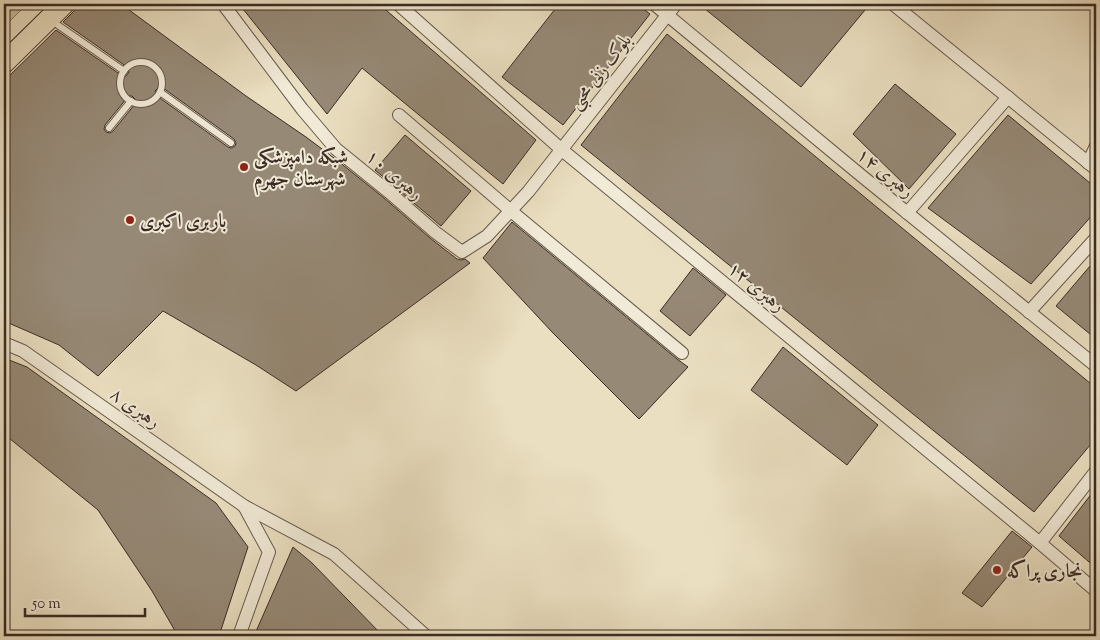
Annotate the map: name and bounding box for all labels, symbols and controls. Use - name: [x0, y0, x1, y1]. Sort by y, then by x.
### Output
- street label: بلوک زنی محبی: [563, 29, 639, 116]
- street label: رهبری ۱۴: [850, 142, 919, 206]
- street label: رهبری ۱۰: [359, 144, 428, 208]
- place label: شبکه دامپزشکی شهرستان جهرم: [254, 145, 348, 196]
- marker: شبکه دامپزشکی شهرستان جهرم: [238, 161, 250, 173]
- place label: باربری اکبری: [140, 209, 227, 236]
- marker: باربری اکبری: [124, 214, 136, 226]
- street label: رهبری ۱۲: [721, 256, 790, 320]
- street label: رهبری ۸: [104, 382, 165, 436]
- place label: نجاری پراکه: [1007, 559, 1082, 586]
- marker: نجاری پراکه: [991, 564, 1003, 576]
- scale bar: [25, 585, 145, 617]
- text: 50 m: [31, 594, 61, 615]

